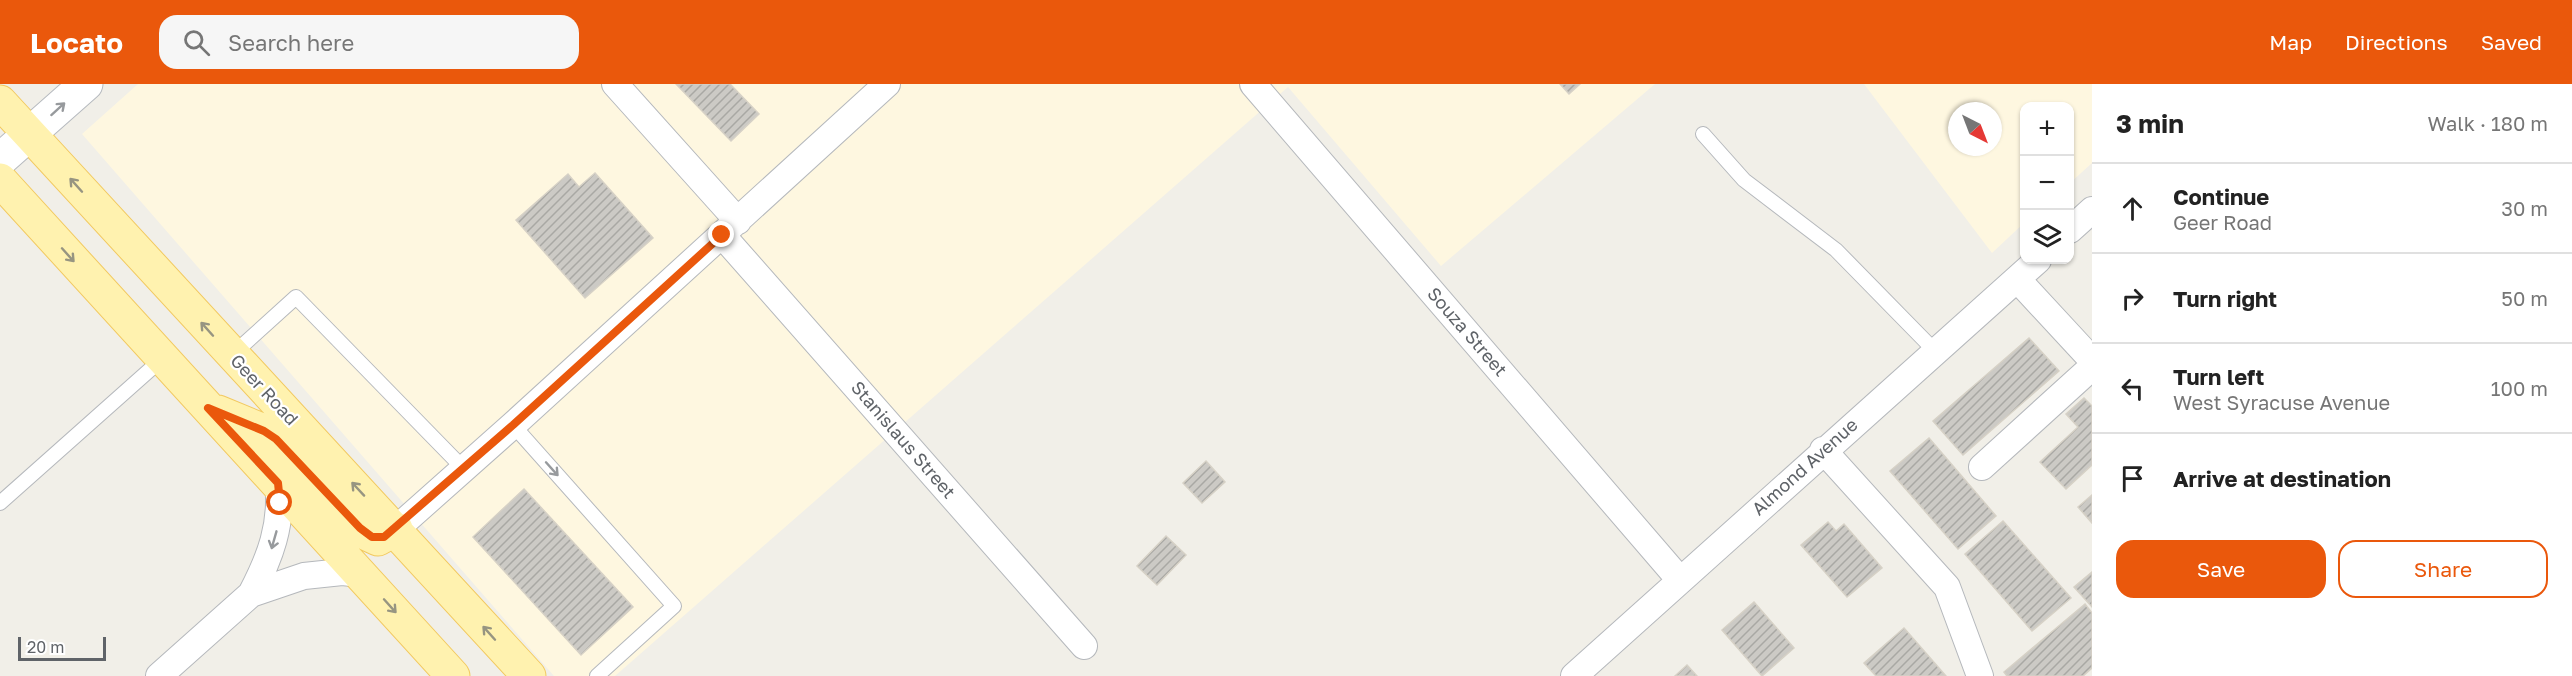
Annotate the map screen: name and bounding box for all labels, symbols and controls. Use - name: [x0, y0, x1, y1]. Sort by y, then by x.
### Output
- search box: [159, 15, 579, 69]
- text: Locato: [30, 26, 123, 59]
- icon: search: [180, 26, 213, 59]
- text: Search here: [228, 29, 354, 56]
- text: Map: [2269, 29, 2312, 55]
- text: Directions: [2345, 29, 2448, 55]
- text: Saved: [2481, 29, 2542, 55]
- one-way arrow: [50, 102, 65, 116]
- north arrow: [1948, 102, 2002, 156]
- map controls: [2020, 102, 2074, 264]
- button: +: [2020, 102, 2074, 156]
- text: 3 min: [2116, 108, 2184, 139]
- text: Walk · 180 m: [2428, 111, 2548, 135]
- button: −: [2020, 156, 2074, 210]
- one-way arrow: [69, 177, 83, 192]
- text: Continue: [2173, 183, 2269, 210]
- icon: ahead: [2116, 192, 2149, 225]
- text: 30 m: [2501, 196, 2548, 220]
- button: layers: [2020, 210, 2074, 264]
- text: Geer Road: [2173, 210, 2272, 234]
- route end: [708, 221, 734, 247]
- one-way arrow: [61, 247, 75, 262]
- street label: Souza Street: [1423, 282, 1512, 380]
- icon: right: [2116, 282, 2149, 315]
- text: Turn right: [2173, 285, 2277, 312]
- text: 50 m: [2501, 286, 2548, 310]
- one-way arrow: [200, 322, 214, 337]
- street label: Geer Road: [226, 349, 303, 429]
- text: Turn left: [2173, 363, 2264, 390]
- icon: left: [2116, 372, 2149, 405]
- street label: Stanislaus Street: [847, 376, 961, 502]
- text: 100 m: [2491, 376, 2548, 400]
- text: West Syracuse Avenue: [2173, 390, 2390, 414]
- street label: Almond Avenue: [1747, 413, 1862, 519]
- one-way arrow: [545, 461, 559, 476]
- icon: arrive: [2116, 462, 2149, 495]
- text: Arrive at destination: [2173, 465, 2391, 492]
- one-way arrow: [351, 482, 365, 497]
- route start: [266, 489, 292, 515]
- one-way arrow: [268, 530, 279, 549]
- button: Save: [2116, 540, 2326, 598]
- button: Share: [2338, 540, 2548, 598]
- one-way arrow: [383, 598, 397, 613]
- one-way arrow: [482, 625, 497, 640]
- scale bar: [18, 634, 106, 662]
- text: 20 m: [27, 637, 64, 657]

